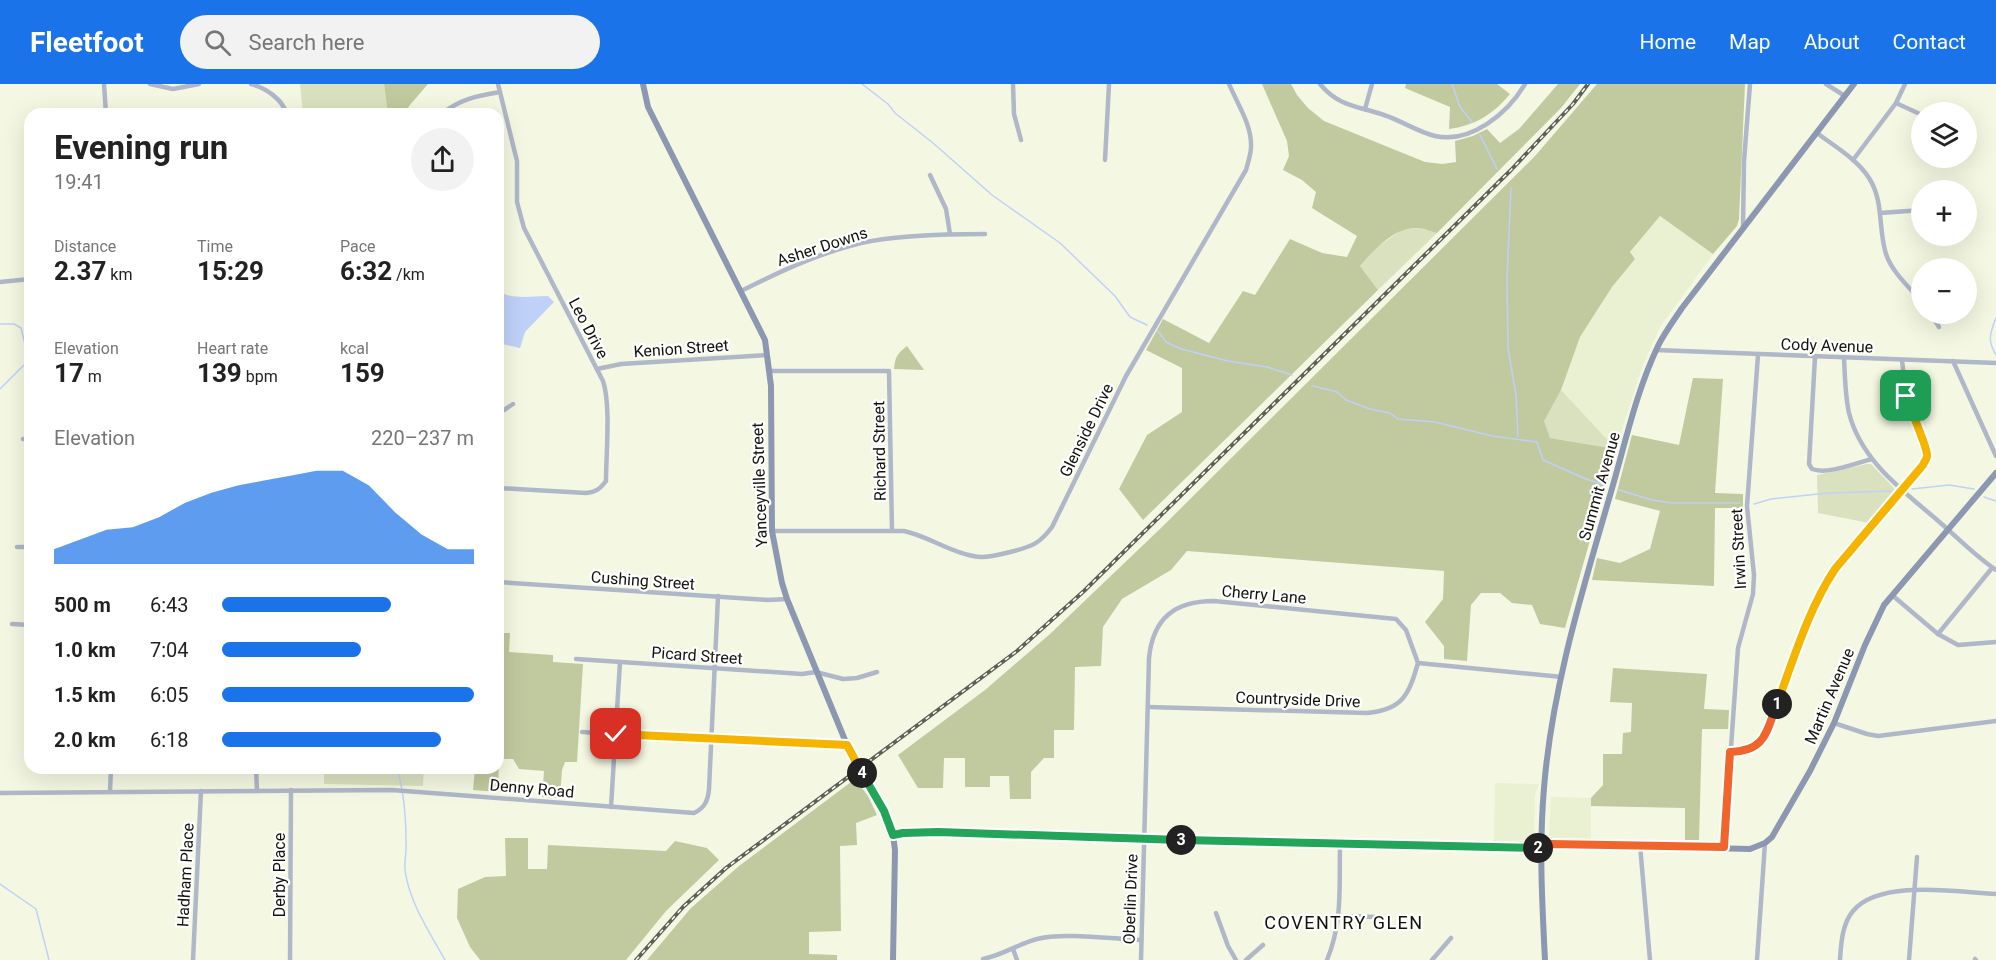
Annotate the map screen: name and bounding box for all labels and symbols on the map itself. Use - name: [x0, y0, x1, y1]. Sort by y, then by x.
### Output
- street label: Asher Downs: [774, 223, 870, 270]
- street label: Leo Drive: [565, 295, 612, 362]
- street label: Cody Avenue: [1780, 334, 1873, 357]
- street label: Kenion Street: [633, 336, 729, 361]
- pin: [1880, 370, 1931, 421]
- street label: Glenside Drive: [1056, 380, 1117, 480]
- street label: Richard Street: [869, 401, 890, 501]
- street label: Yanceyville Street: [748, 422, 771, 548]
- street label: Summit Avenue: [1575, 430, 1624, 542]
- street label: Irwin Street: [1727, 508, 1750, 590]
- street label: Cushing Street: [590, 567, 696, 594]
- street label: Cherry Lane: [1221, 581, 1307, 608]
- street label: Picard Street: [651, 643, 743, 668]
- street label: Martin Avenue: [1801, 645, 1858, 747]
- street label: Countryside Drive: [1235, 688, 1361, 711]
- pin: 1: [1762, 689, 1792, 719]
- pin: [590, 708, 641, 759]
- pin: 4: [847, 758, 877, 788]
- street label: Denny Road: [489, 775, 575, 802]
- street label: Hadham Place: [173, 822, 198, 928]
- pin: 3: [1166, 825, 1196, 855]
- street label: Derby Place: [270, 833, 289, 917]
- pin: 2: [1523, 833, 1553, 863]
- street label: Oberlin Drive: [1119, 853, 1142, 945]
- district label: COVENTRY GLEN: [1264, 912, 1424, 933]

